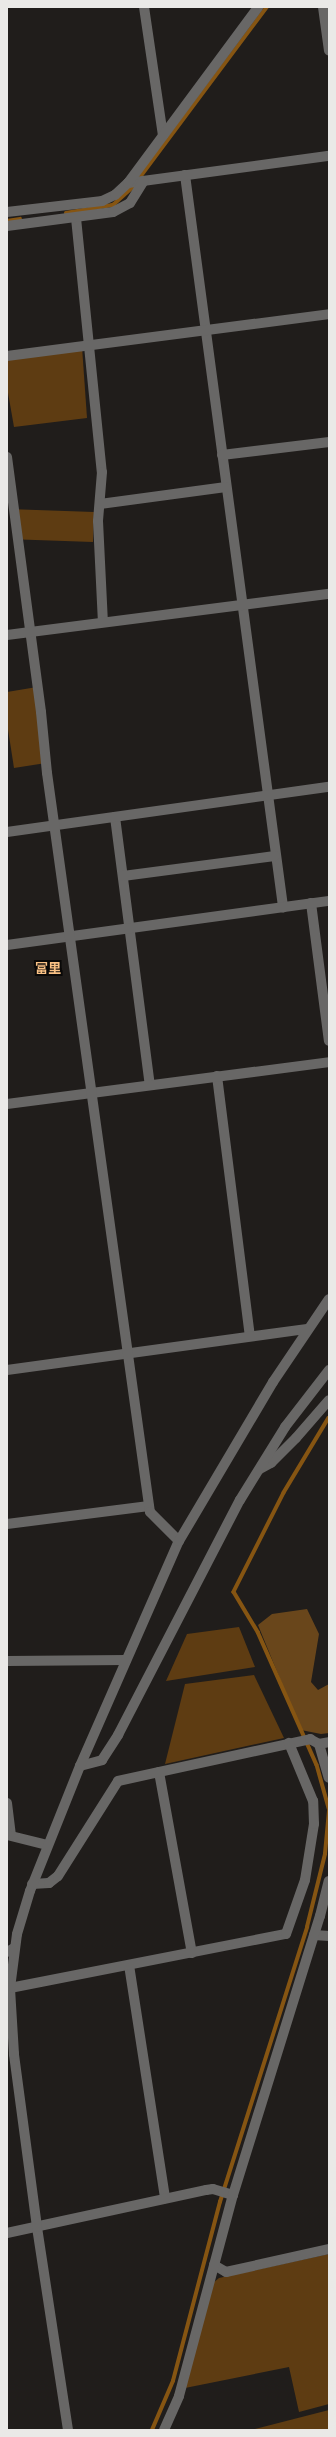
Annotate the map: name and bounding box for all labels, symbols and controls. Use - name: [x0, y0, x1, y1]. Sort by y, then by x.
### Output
- district label: 富里: [35, 961, 61, 977]

